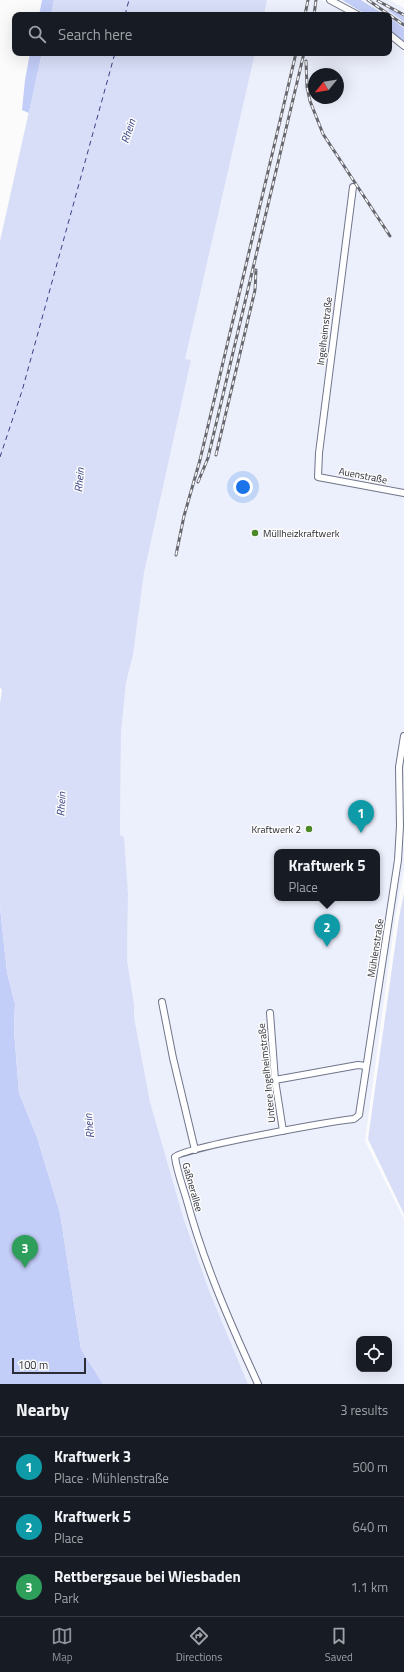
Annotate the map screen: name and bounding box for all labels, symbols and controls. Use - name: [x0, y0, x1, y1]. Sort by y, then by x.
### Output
- search box: [12, 12, 392, 56]
- icon: search: [26, 23, 48, 45]
- text: Search here: [58, 23, 132, 46]
- north arrow: [308, 68, 344, 104]
- water label: Rhein: [117, 116, 140, 145]
- street label: Ingelheimstraße: [313, 296, 336, 366]
- street label: Auenstraße: [337, 463, 388, 488]
- water label: Rhein: [70, 467, 88, 493]
- your location: [233, 477, 253, 497]
- place label: Müllheizkraftwerk: [263, 526, 340, 541]
- marker: Müllheizkraftwerk: [250, 528, 260, 538]
- water label: Rhein: [52, 791, 70, 817]
- pin: 1: [348, 800, 374, 833]
- place label: Kraftwerk 2: [251, 822, 301, 837]
- marker: Kraftwerk 2: [304, 824, 314, 834]
- popup: [274, 849, 380, 901]
- text: Kraftwerk 5: [288, 854, 366, 877]
- text: Place: [288, 877, 318, 897]
- pin: 2: [314, 914, 340, 947]
- street label: Mühlenstraße: [363, 918, 388, 979]
- street label: Untere Ingelheimstraße: [254, 1023, 279, 1123]
- water label: Rhein: [80, 1112, 98, 1139]
- street label: Gaßnerallee: [178, 1161, 207, 1213]
- pin: 3: [12, 1235, 38, 1268]
- map controls: [356, 1336, 392, 1372]
- button: locate: [356, 1336, 392, 1372]
- scale bar: [12, 1356, 86, 1375]
- text: 100 m: [18, 1357, 48, 1373]
- text: Nearby: [16, 1397, 69, 1423]
- text: 3 results: [340, 1400, 388, 1420]
- text: Kraftwerk 3: [54, 1445, 131, 1468]
- text: 1: [25, 1457, 33, 1477]
- text: 500 m: [352, 1457, 388, 1477]
- text: Place · Mühlenstraße: [54, 1468, 169, 1488]
- text: Kraftwerk 5: [54, 1505, 131, 1528]
- text: 2: [25, 1517, 33, 1537]
- text: 640 m: [352, 1517, 388, 1537]
- text: Place: [54, 1528, 83, 1548]
- text: Rettbergsaue bei Wiesbaden: [54, 1565, 241, 1588]
- text: 3: [25, 1577, 33, 1597]
- text: 1.1 km: [351, 1577, 388, 1597]
- text: Park: [54, 1588, 79, 1608]
- tab: Map: [51, 1625, 73, 1665]
- tab: Directions: [176, 1625, 222, 1665]
- tab: Saved: [325, 1625, 353, 1665]

